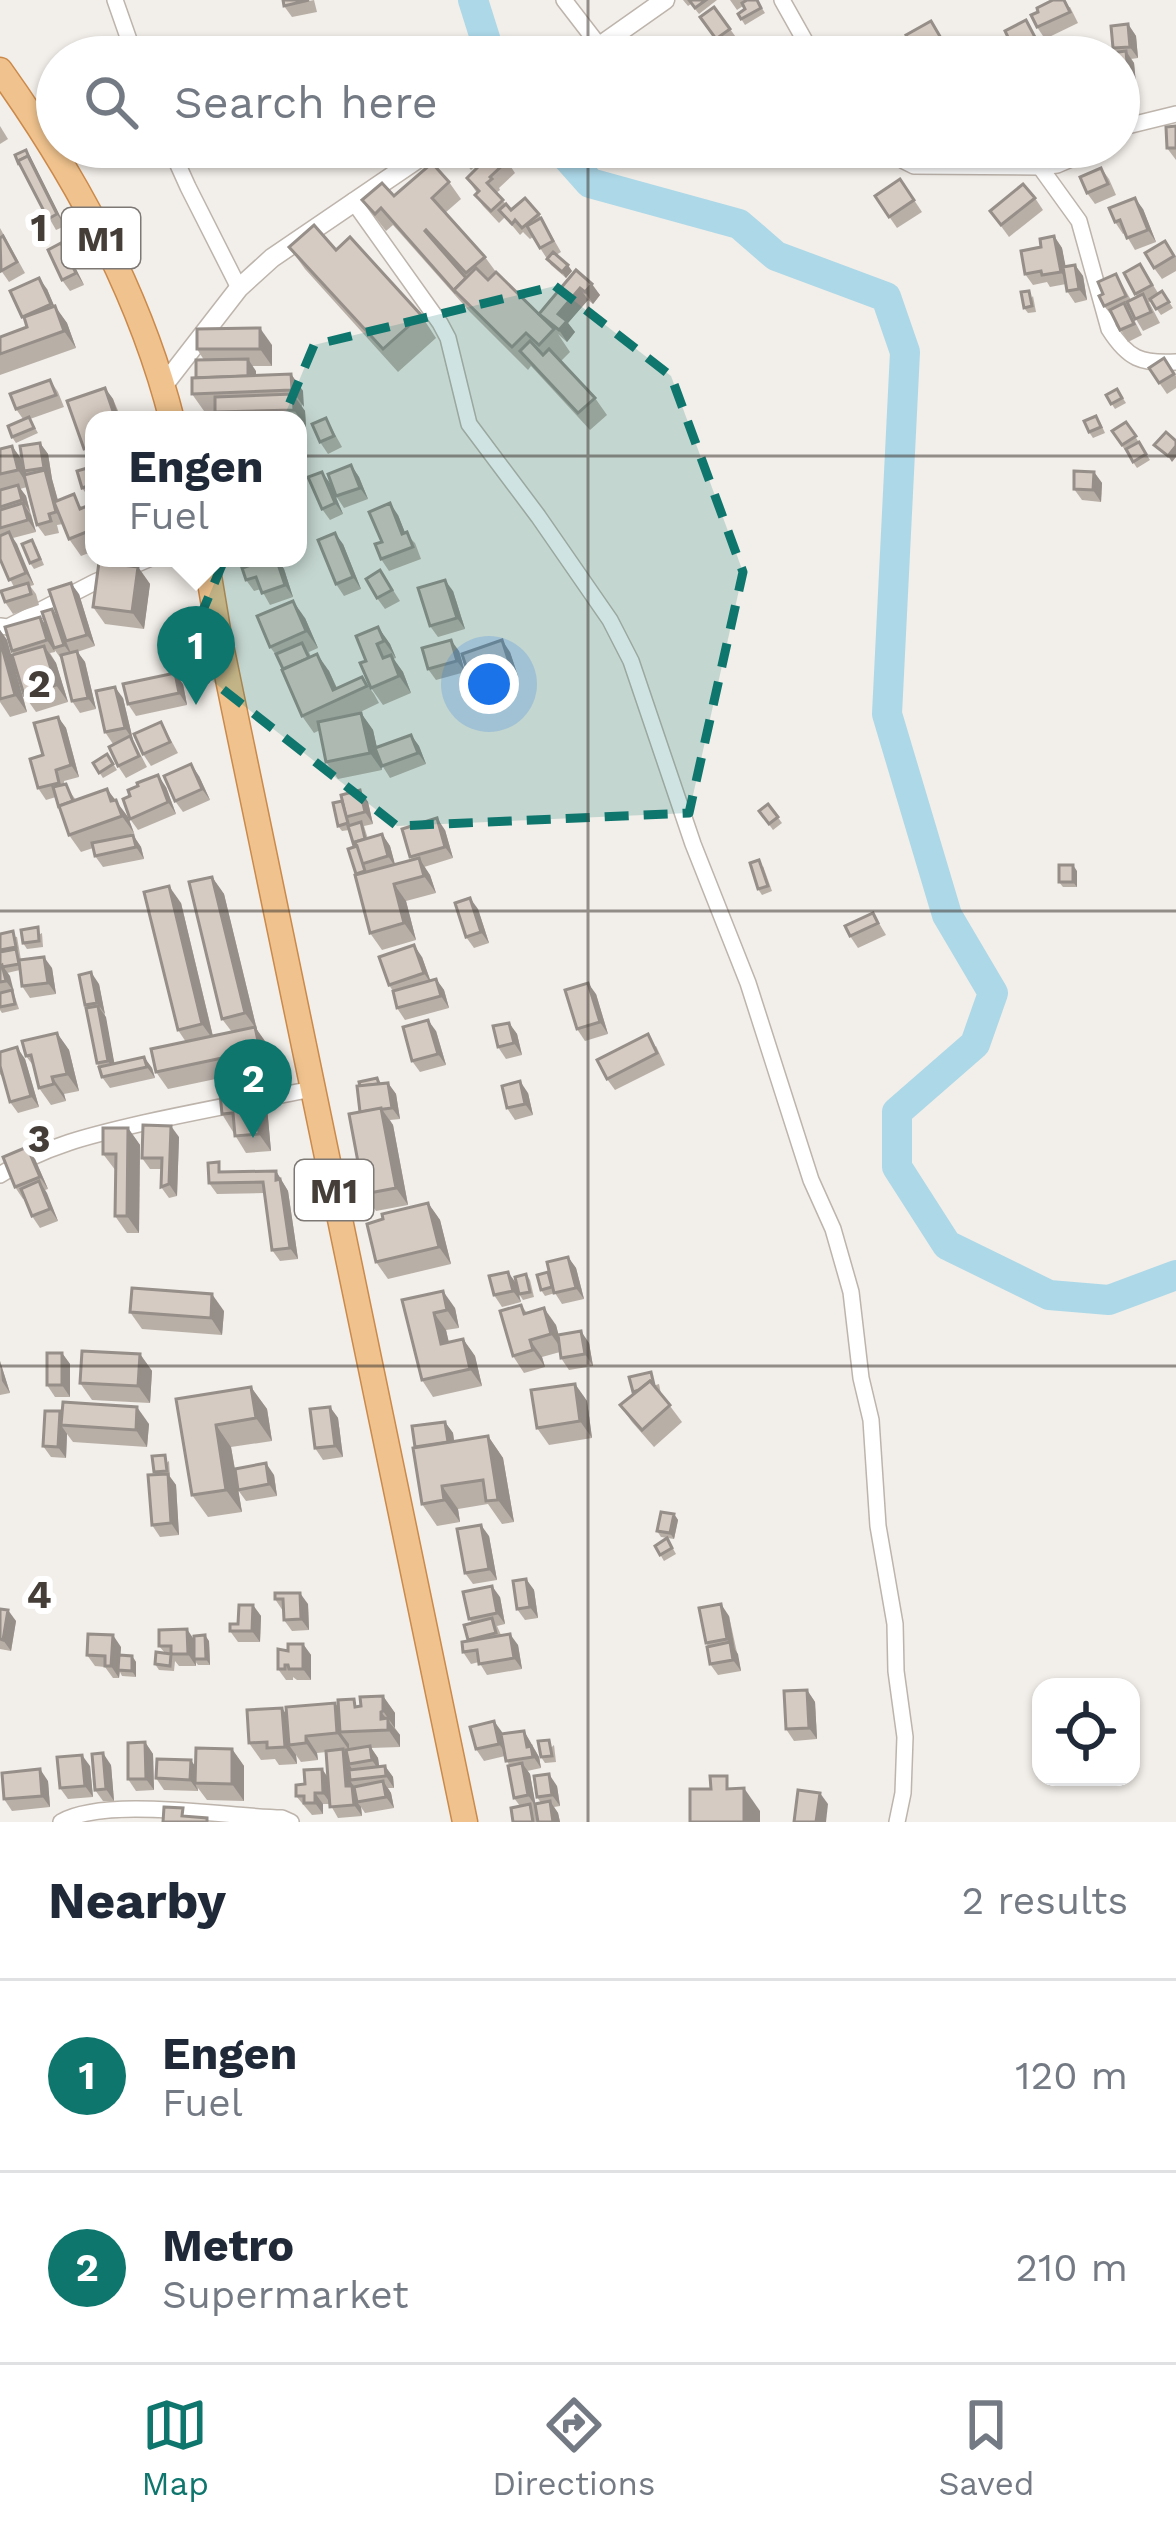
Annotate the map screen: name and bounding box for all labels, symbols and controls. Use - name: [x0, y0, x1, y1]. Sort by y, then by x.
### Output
- search box: [36, 36, 1140, 168]
- icon: search: [78, 69, 144, 135]
- text: Search here: [174, 76, 438, 129]
- text: 1: [31, 205, 47, 250]
- road number: M1: [62, 208, 140, 268]
- popup: [85, 411, 307, 567]
- text: Engen: [128, 440, 264, 493]
- text: Fuel: [128, 493, 209, 538]
- pin: 1: [157, 606, 235, 705]
- your location: [459, 654, 519, 714]
- text: 2: [27, 661, 51, 706]
- pin: 2: [214, 1039, 292, 1138]
- text: 3: [27, 1116, 51, 1161]
- road number: M1: [295, 1160, 373, 1220]
- text: 4: [26, 1572, 52, 1617]
- map controls: [1032, 1678, 1140, 1786]
- button: locate: [1032, 1678, 1140, 1786]
- text: Nearby: [48, 1871, 226, 1930]
- text: 2 results: [962, 1878, 1128, 1923]
- text: Engen: [162, 2027, 297, 2080]
- text: 1: [79, 2053, 95, 2098]
- text: 120 m: [1015, 2053, 1128, 2098]
- text: Fuel: [162, 2080, 243, 2125]
- text: Metro: [162, 2219, 294, 2272]
- text: 2: [75, 2245, 99, 2290]
- text: 210 m: [1015, 2245, 1128, 2290]
- text: Supermarket: [162, 2272, 409, 2317]
- tab: Map: [142, 2392, 209, 2503]
- tab: Directions: [492, 2392, 655, 2503]
- tab: Saved: [939, 2392, 1034, 2503]

